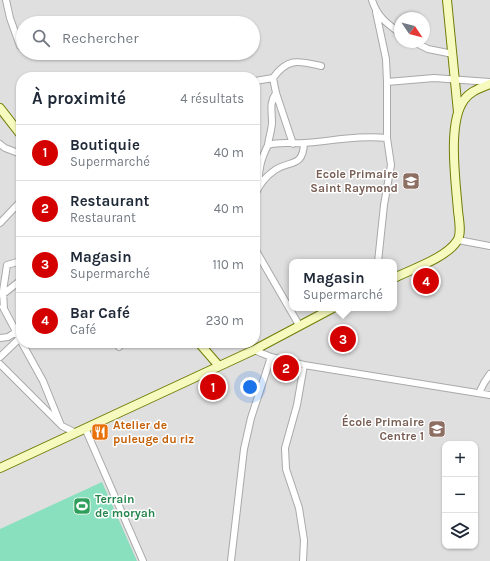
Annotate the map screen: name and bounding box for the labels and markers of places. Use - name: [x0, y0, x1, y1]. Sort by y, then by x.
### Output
- place label: Ecole Primaire Saint Raymond: [310, 167, 398, 195]
- school or university icon: Ecole Primaire Saint Raymond: [401, 171, 421, 191]
- pin: 4: [413, 266, 439, 296]
- pin: 3: [330, 324, 356, 354]
- pin: 2: [273, 353, 299, 383]
- pin: 1: [200, 372, 226, 402]
- place label: École Primaire Centre 1: [342, 414, 424, 443]
- place label: Atelier de puleuge du riz: [113, 418, 194, 446]
- school or university icon: École Primaire Centre 1: [427, 419, 447, 439]
- restaurant icon: Atelier de puleuge du riz: [90, 422, 110, 442]
- place label: Terrain de moryah: [95, 492, 155, 520]
- sports icon: Terrain de moryah: [72, 496, 92, 516]

